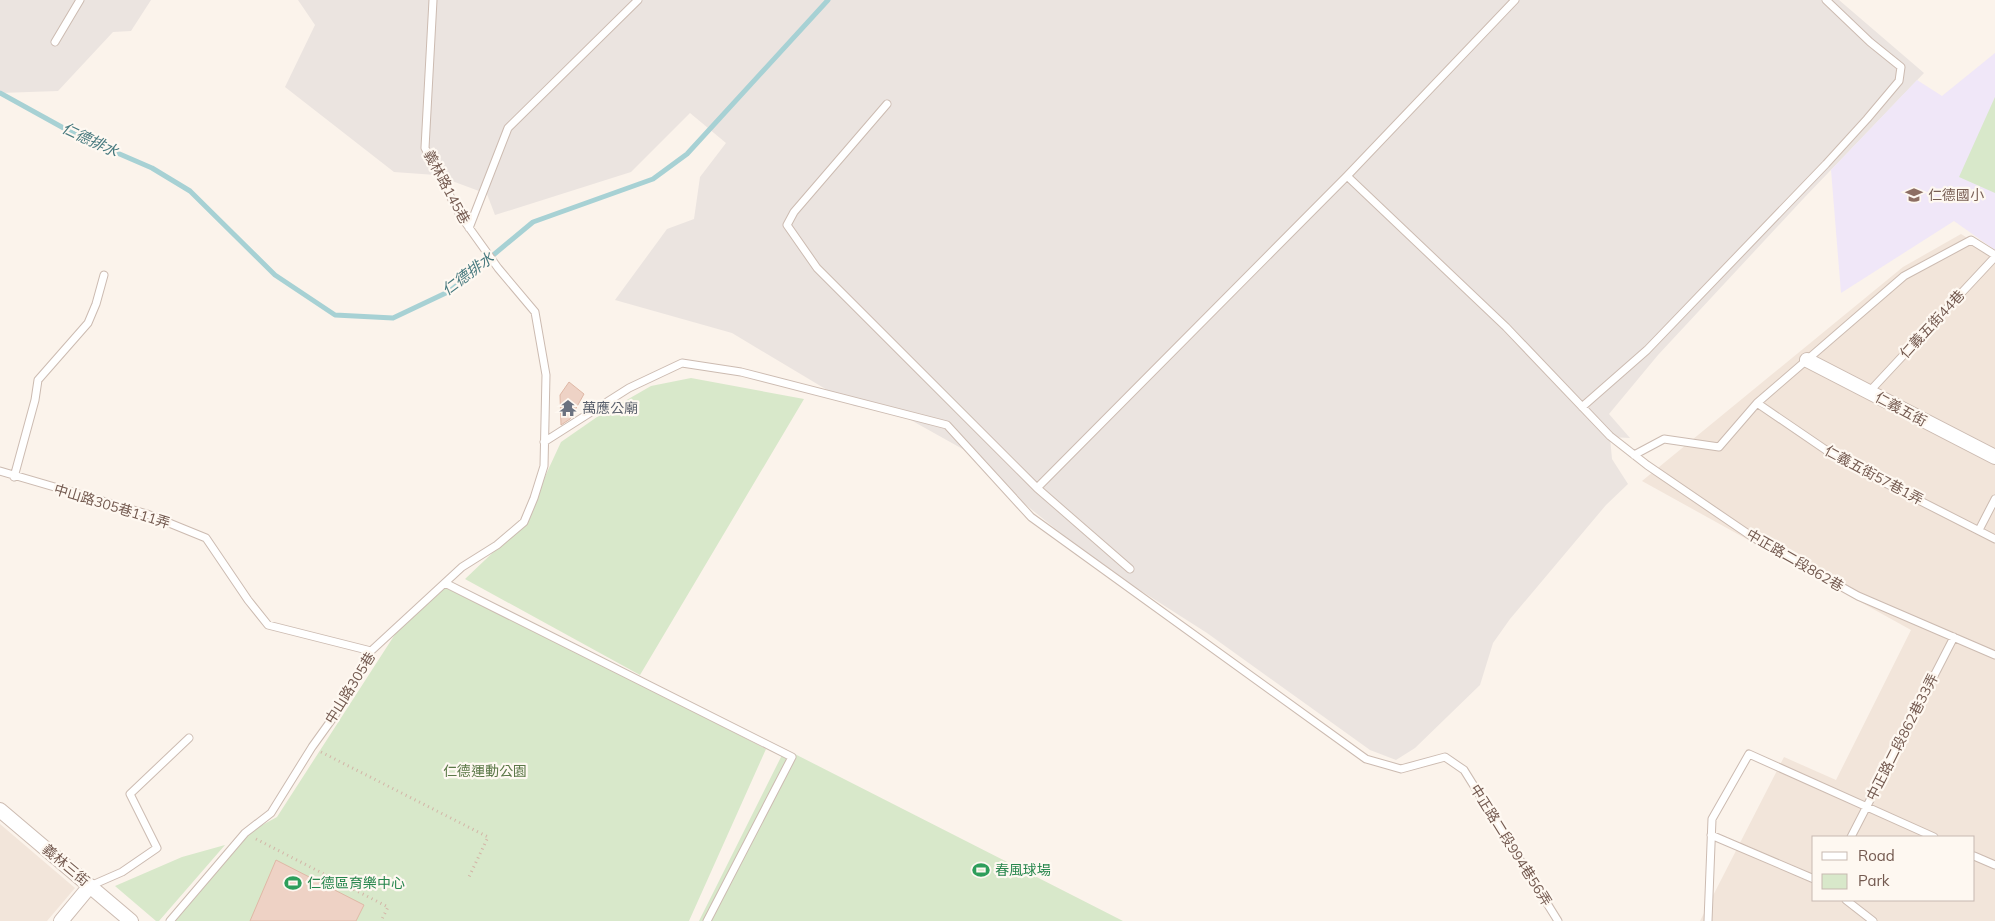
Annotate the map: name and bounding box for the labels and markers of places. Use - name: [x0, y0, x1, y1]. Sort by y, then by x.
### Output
- school or university icon: 仁德國小: [1904, 185, 1924, 205]
- place label: 仁德國小: [1928, 186, 1984, 204]
- temple icon: 萬應公廟: [558, 398, 578, 418]
- place label: 萬應公廟: [582, 399, 638, 417]
- sports icon: 春風球場: [971, 860, 991, 880]
- place label: 春風球場: [995, 861, 1051, 879]
- sports icon: 仁德區育樂中心: [283, 873, 303, 893]
- place label: 仁德區育樂中心: [307, 874, 405, 892]

